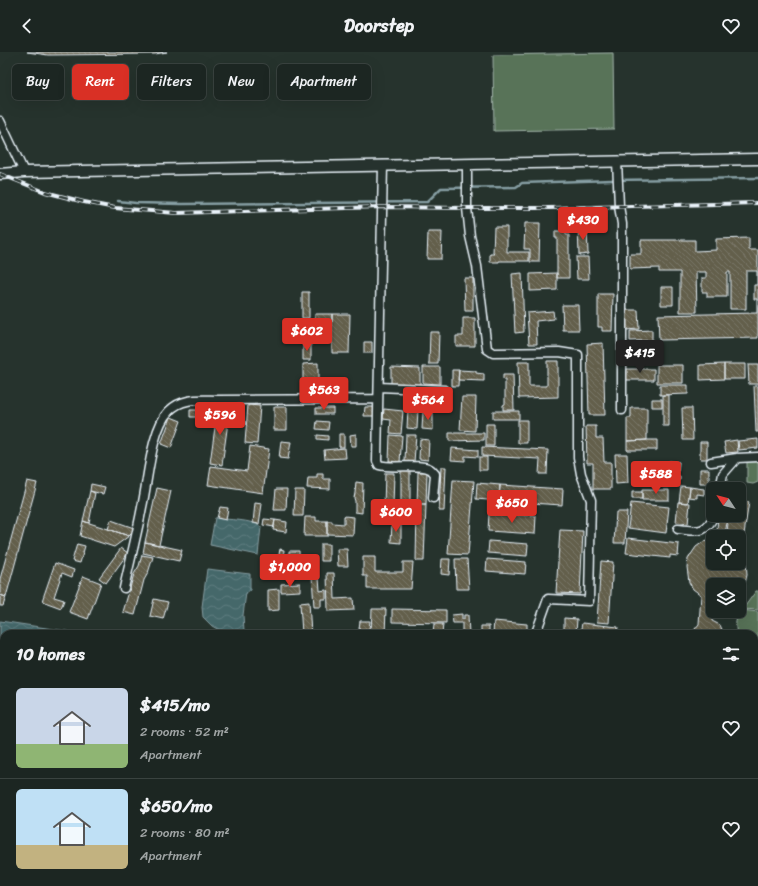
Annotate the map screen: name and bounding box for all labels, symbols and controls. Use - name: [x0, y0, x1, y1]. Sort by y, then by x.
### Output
- text: Doorstep: [344, 10, 414, 42]
- icon: back: [16, 15, 38, 37]
- icon: heart: [720, 15, 742, 37]
- chip: Buy: [12, 64, 64, 100]
- chip: Rent: [72, 64, 129, 100]
- chip: Filters: [137, 64, 206, 100]
- chip: New: [214, 64, 269, 100]
- chip: Apartment: [277, 64, 371, 100]
- pin: $430: [559, 207, 607, 241]
- text: $430: [567, 208, 599, 231]
- pin: $602: [283, 318, 331, 352]
- text: $602: [291, 319, 323, 342]
- pin: $415: [616, 340, 664, 374]
- text: $415: [625, 341, 655, 364]
- pin: $563: [300, 377, 348, 411]
- text: $563: [308, 378, 340, 401]
- pin: $564: [404, 387, 452, 421]
- text: $564: [412, 388, 444, 411]
- pin: $596: [196, 402, 244, 436]
- text: $596: [204, 403, 236, 426]
- pin: $588: [632, 461, 680, 495]
- text: $588: [640, 462, 672, 485]
- north arrow: [706, 482, 746, 522]
- map controls: [706, 482, 746, 618]
- pin: $650: [488, 490, 536, 524]
- text: $650: [496, 491, 528, 514]
- pin: $600: [372, 499, 420, 533]
- text: $600: [380, 500, 412, 523]
- button: locate: [706, 530, 746, 570]
- pin: $1,000: [257, 554, 323, 588]
- text: $1,000: [269, 555, 311, 578]
- button: layers: [706, 578, 746, 618]
- text: 10 homes: [16, 639, 85, 669]
- icon: filters: [720, 643, 742, 665]
- text: $415/mo: [140, 690, 210, 720]
- icon: home: [48, 704, 96, 752]
- icon: heart: [720, 717, 742, 739]
- text: 2 rooms · 52 m²: [140, 720, 229, 743]
- text: Apartment: [140, 743, 201, 766]
- text: $650/mo: [140, 791, 212, 821]
- icon: home: [48, 805, 96, 853]
- icon: heart: [720, 818, 742, 840]
- text: 2 rooms · 80 m²: [140, 821, 230, 844]
- text: Apartment: [140, 844, 201, 867]

